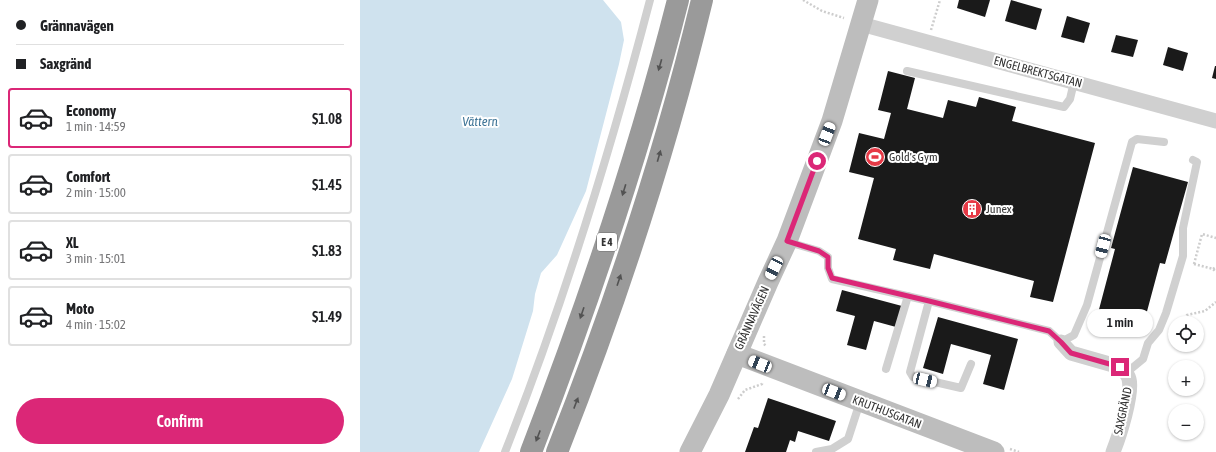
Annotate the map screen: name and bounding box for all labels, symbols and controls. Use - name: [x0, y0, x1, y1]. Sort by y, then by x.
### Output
- text: Grännavägen: [40, 17, 114, 34]
- street label: ENGELBREKTSGATAN: [992, 53, 1084, 91]
- text: Saxgränd: [40, 55, 91, 72]
- one-way arrow: [657, 60, 663, 72]
- icon: car: [18, 100, 54, 136]
- text: Economy: [66, 102, 116, 119]
- text: $1.08: [312, 110, 342, 127]
- water label: Vättern: [462, 114, 498, 129]
- text: 1 min · 14:59: [66, 119, 126, 134]
- car: [817, 121, 837, 147]
- sports icon: Gold's Gym: [864, 146, 886, 168]
- one-way arrow: [656, 150, 662, 162]
- place label: Gold's Gym: [889, 150, 938, 164]
- route start: [808, 152, 826, 170]
- icon: car: [18, 166, 54, 202]
- text: Comfort: [66, 168, 110, 185]
- text: $1.45: [312, 176, 342, 193]
- text: 2 min · 15:00: [66, 185, 126, 200]
- one-way arrow: [621, 185, 627, 197]
- building icon: Junex: [961, 198, 983, 220]
- place label: Junex: [986, 202, 1012, 216]
- icon: car: [18, 232, 54, 268]
- road number: E 4: [597, 233, 617, 251]
- car: [1094, 233, 1112, 259]
- text: XL: [66, 234, 79, 251]
- text: $1.83: [312, 242, 342, 259]
- text: 3 min · 15:01: [66, 251, 126, 266]
- car: [763, 255, 785, 281]
- one-way arrow: [616, 274, 622, 286]
- street label: GRÄNNAVÄGEN: [732, 284, 772, 352]
- icon: car: [18, 298, 54, 334]
- text: Moto: [66, 300, 94, 317]
- text: $1.49: [312, 308, 342, 325]
- one-way arrow: [579, 308, 585, 320]
- callout: 1 min: [1087, 309, 1153, 337]
- text: 1 min: [1107, 315, 1133, 330]
- map controls: [1168, 316, 1204, 440]
- button: locate: [1168, 316, 1204, 352]
- text: 4 min · 15:02: [66, 317, 126, 332]
- car: [747, 354, 773, 374]
- route end: [1111, 358, 1129, 376]
- button: +: [1168, 360, 1204, 396]
- car: [912, 371, 938, 389]
- car: [821, 382, 847, 402]
- street label: SAXGRÄND: [1111, 386, 1135, 436]
- street label: KRUTHUSGATAN: [850, 392, 924, 432]
- one-way arrow: [574, 396, 580, 408]
- button: Confirm: [16, 398, 344, 444]
- button: −: [1168, 404, 1204, 440]
- one-way arrow: [534, 430, 540, 442]

